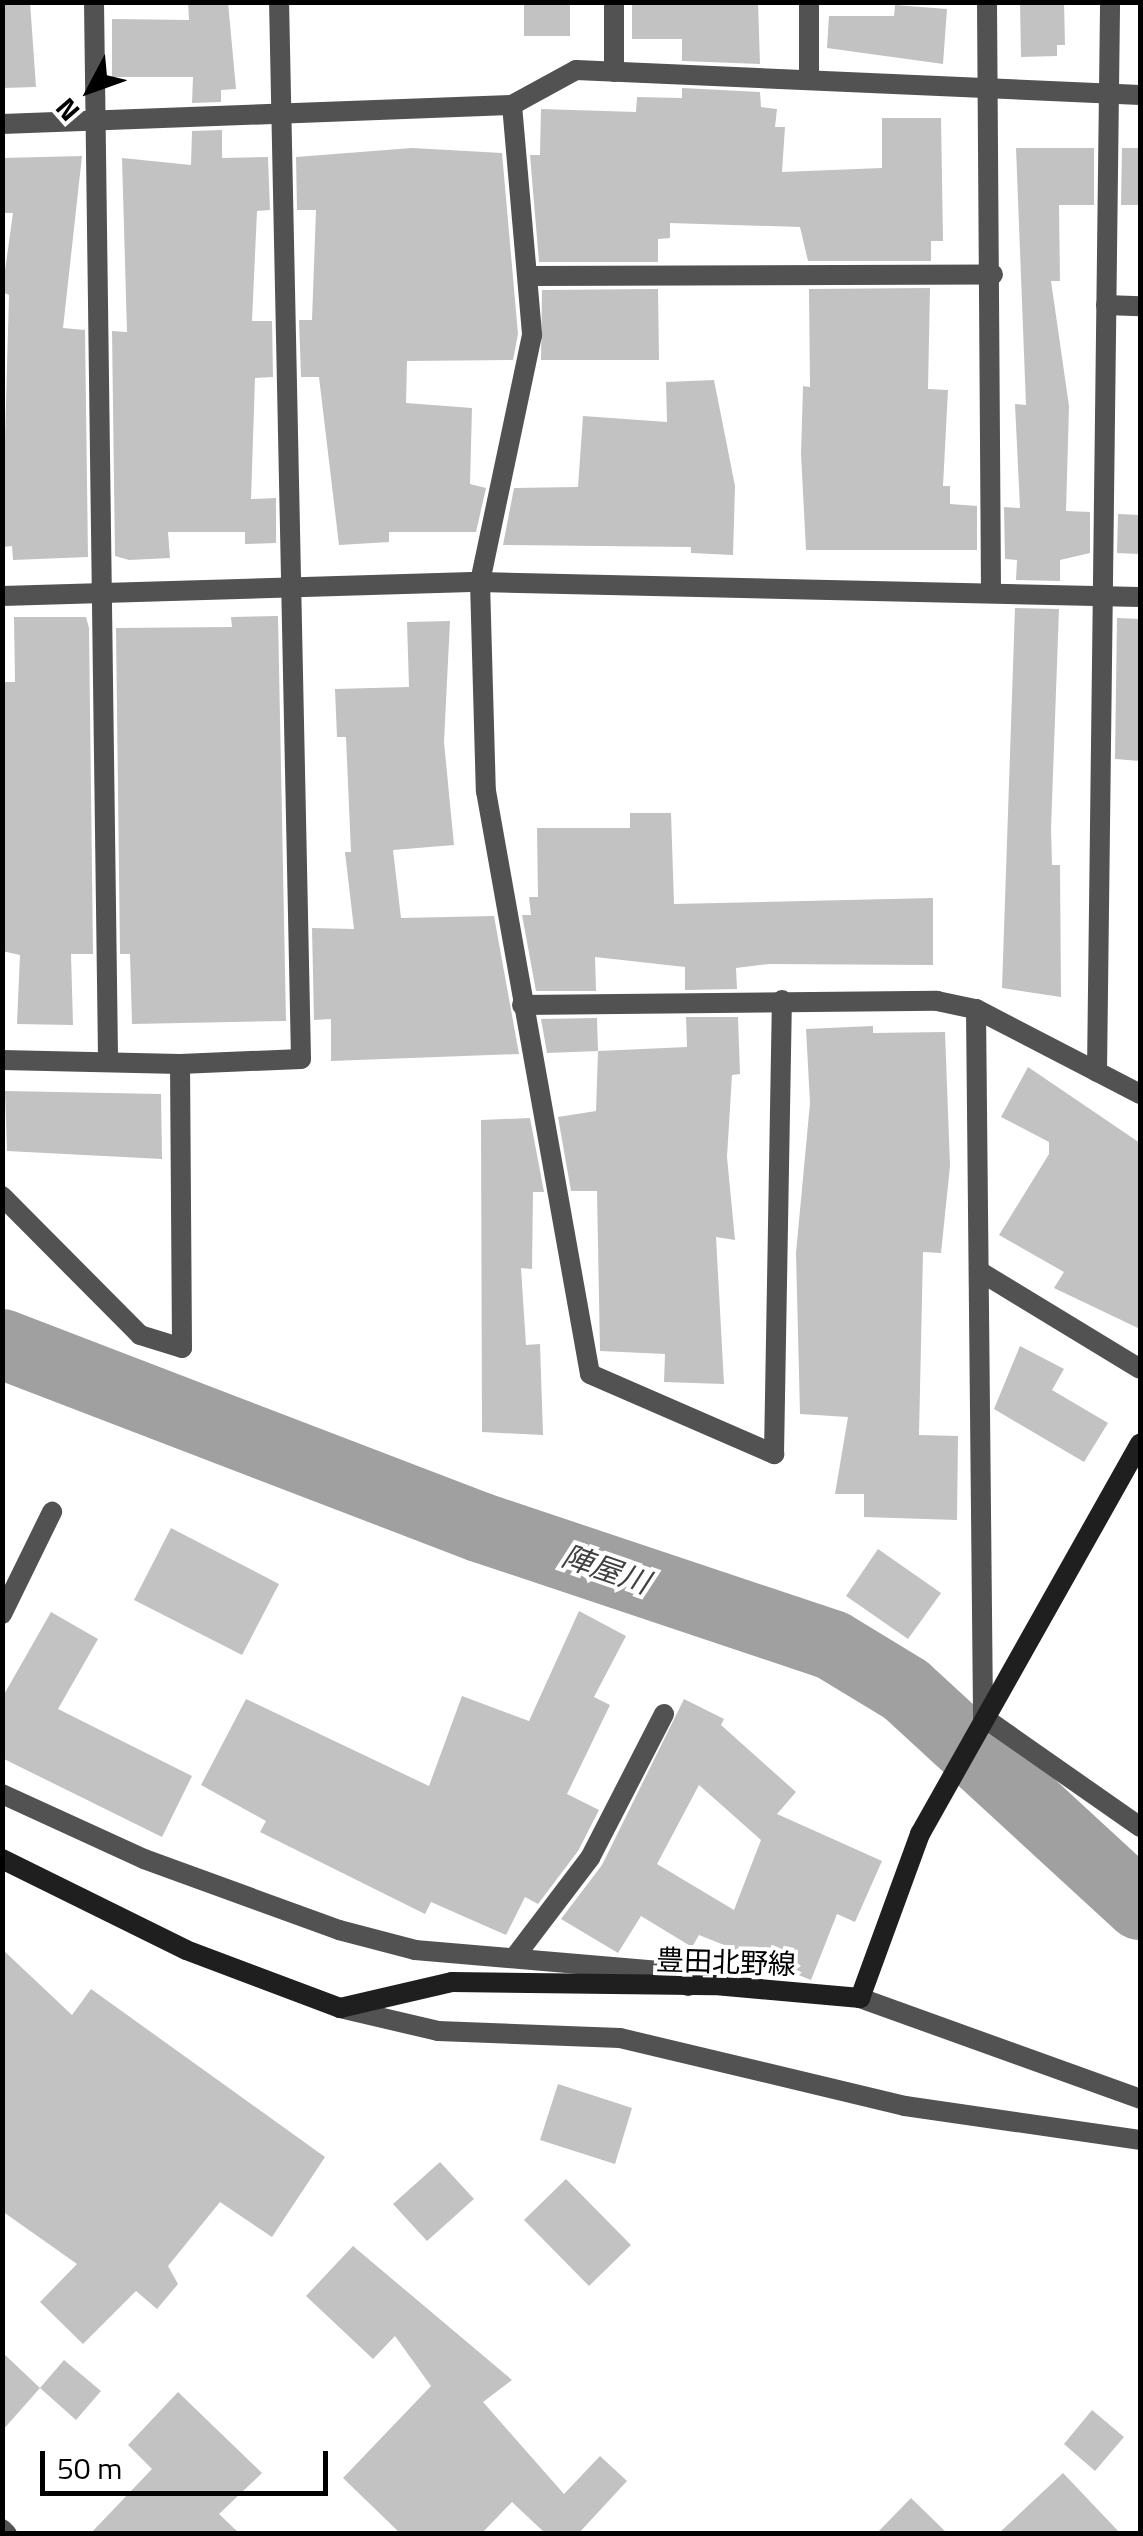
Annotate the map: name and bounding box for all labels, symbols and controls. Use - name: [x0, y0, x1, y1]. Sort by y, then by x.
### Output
- north arrow: [40, 40, 140, 140]
- text: N: [44, 89, 90, 131]
- water label: 陣屋川: [558, 1537, 654, 1601]
- street label: 豊田北野線: [655, 1943, 797, 1981]
- scale bar: [45, 2431, 332, 2493]
- text: 50 m: [57, 2445, 122, 2491]

